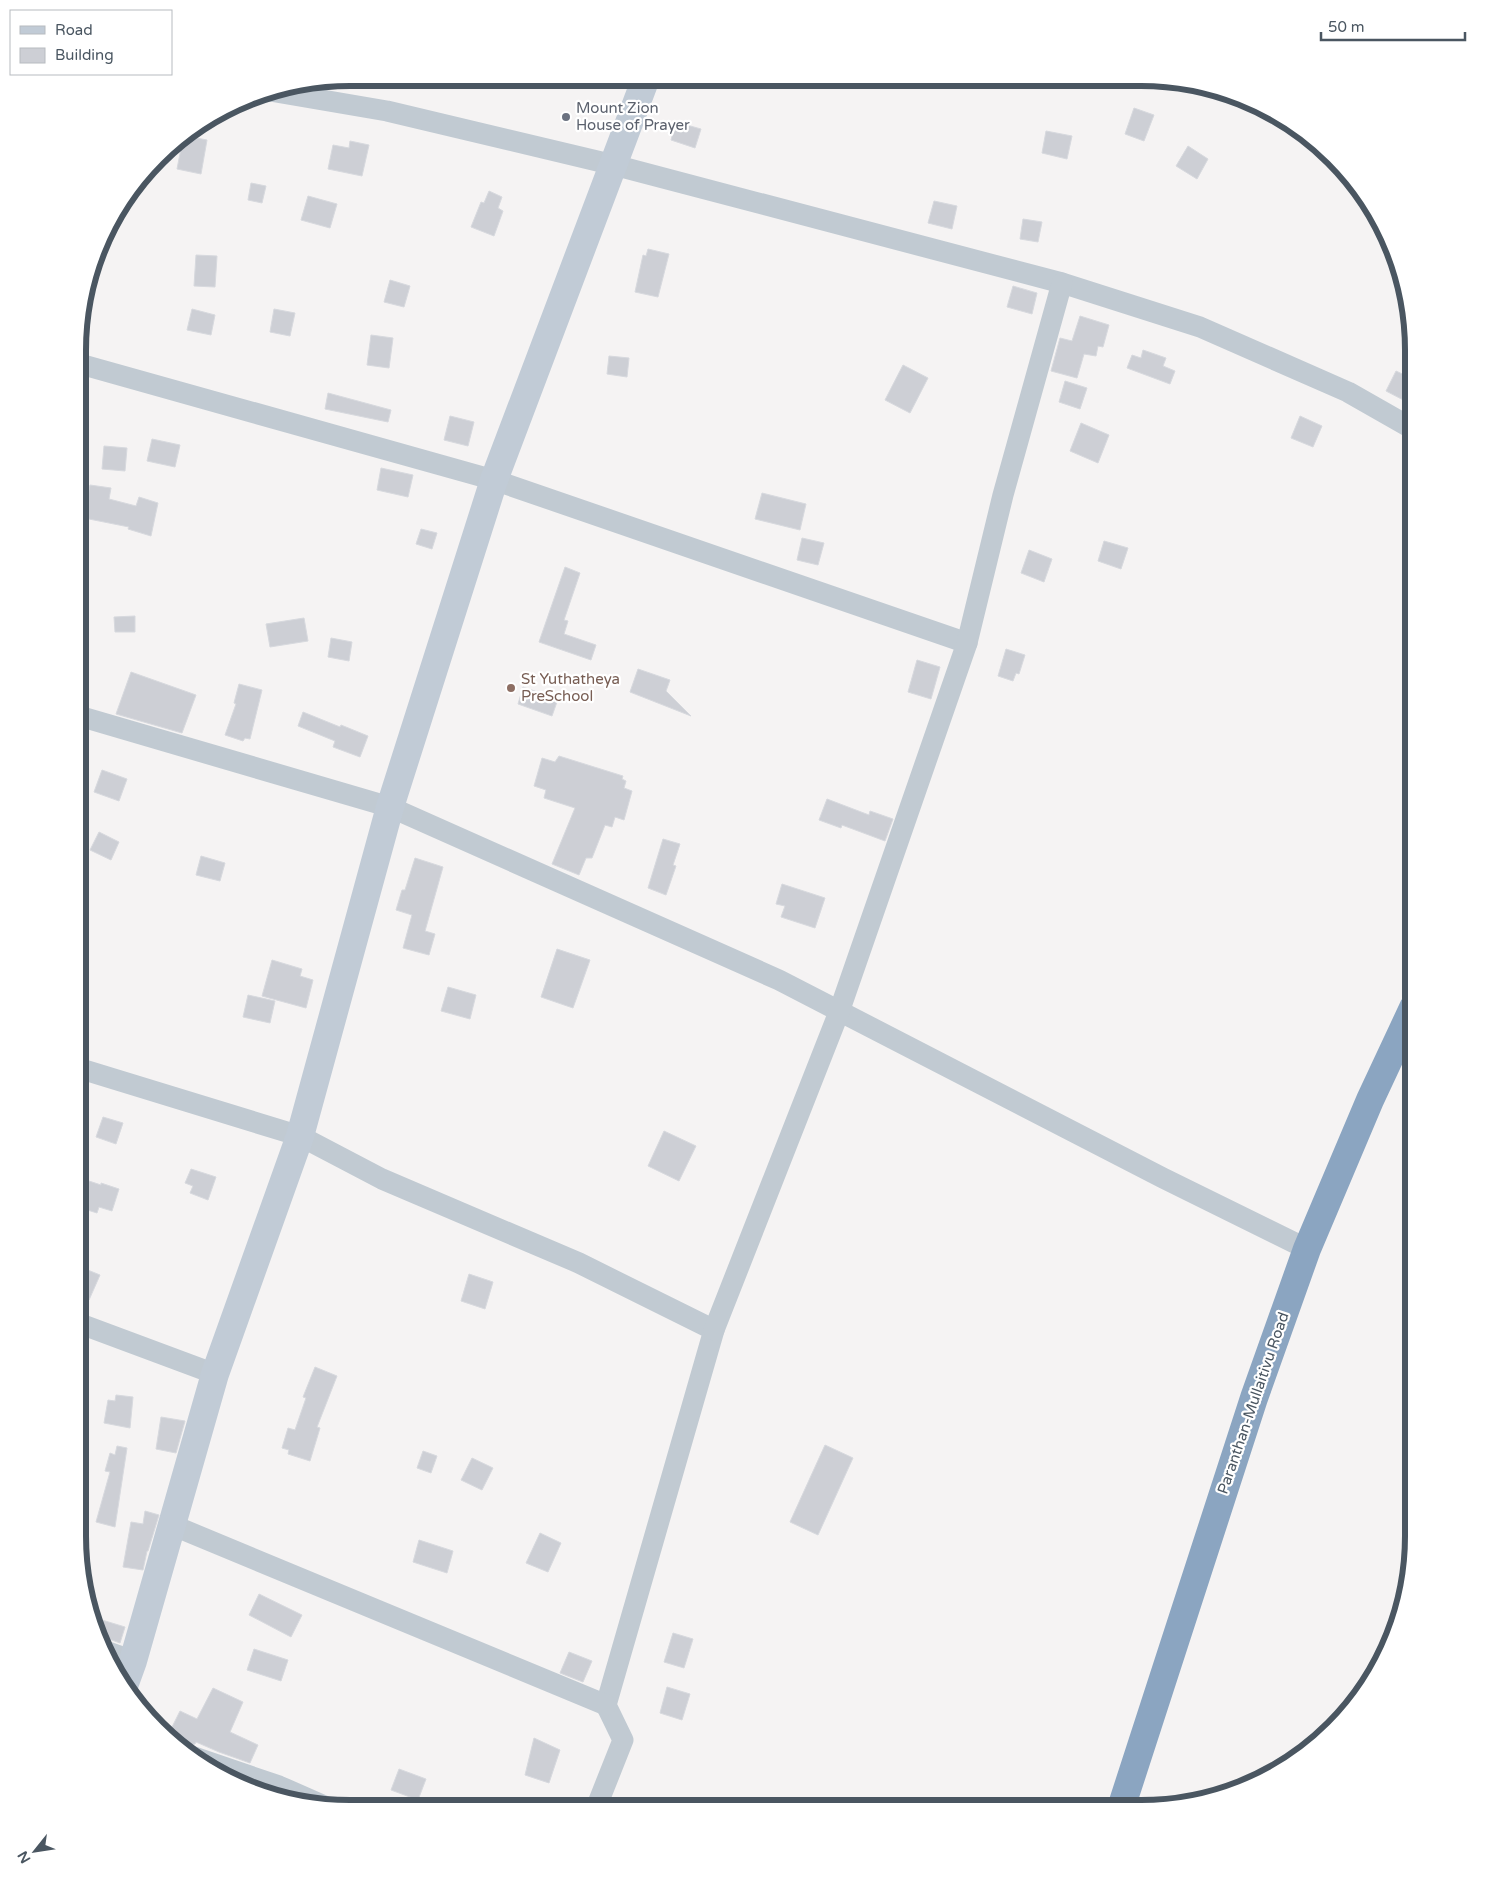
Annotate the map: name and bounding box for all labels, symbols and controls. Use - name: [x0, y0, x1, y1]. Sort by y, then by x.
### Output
- legend: [10, 10, 172, 75]
- scale bar: [1321, 10, 1465, 42]
- text: 50 m: [1328, 18, 1365, 36]
- text: Road: [55, 21, 93, 39]
- text: Building: [55, 46, 114, 64]
- place label: Mount Zion House of Prayer: [576, 99, 690, 134]
- marker: Mount Zion House of Prayer: [560, 111, 572, 123]
- place label: St Yuthatheya PreSchool: [521, 670, 620, 705]
- marker: St Yuthatheya PreSchool: [505, 682, 517, 694]
- street label: Paranthan-Mullaitivu Road: [1213, 1310, 1293, 1496]
- north arrow: [10, 1826, 60, 1876]
- text: N: [14, 1848, 34, 1866]

